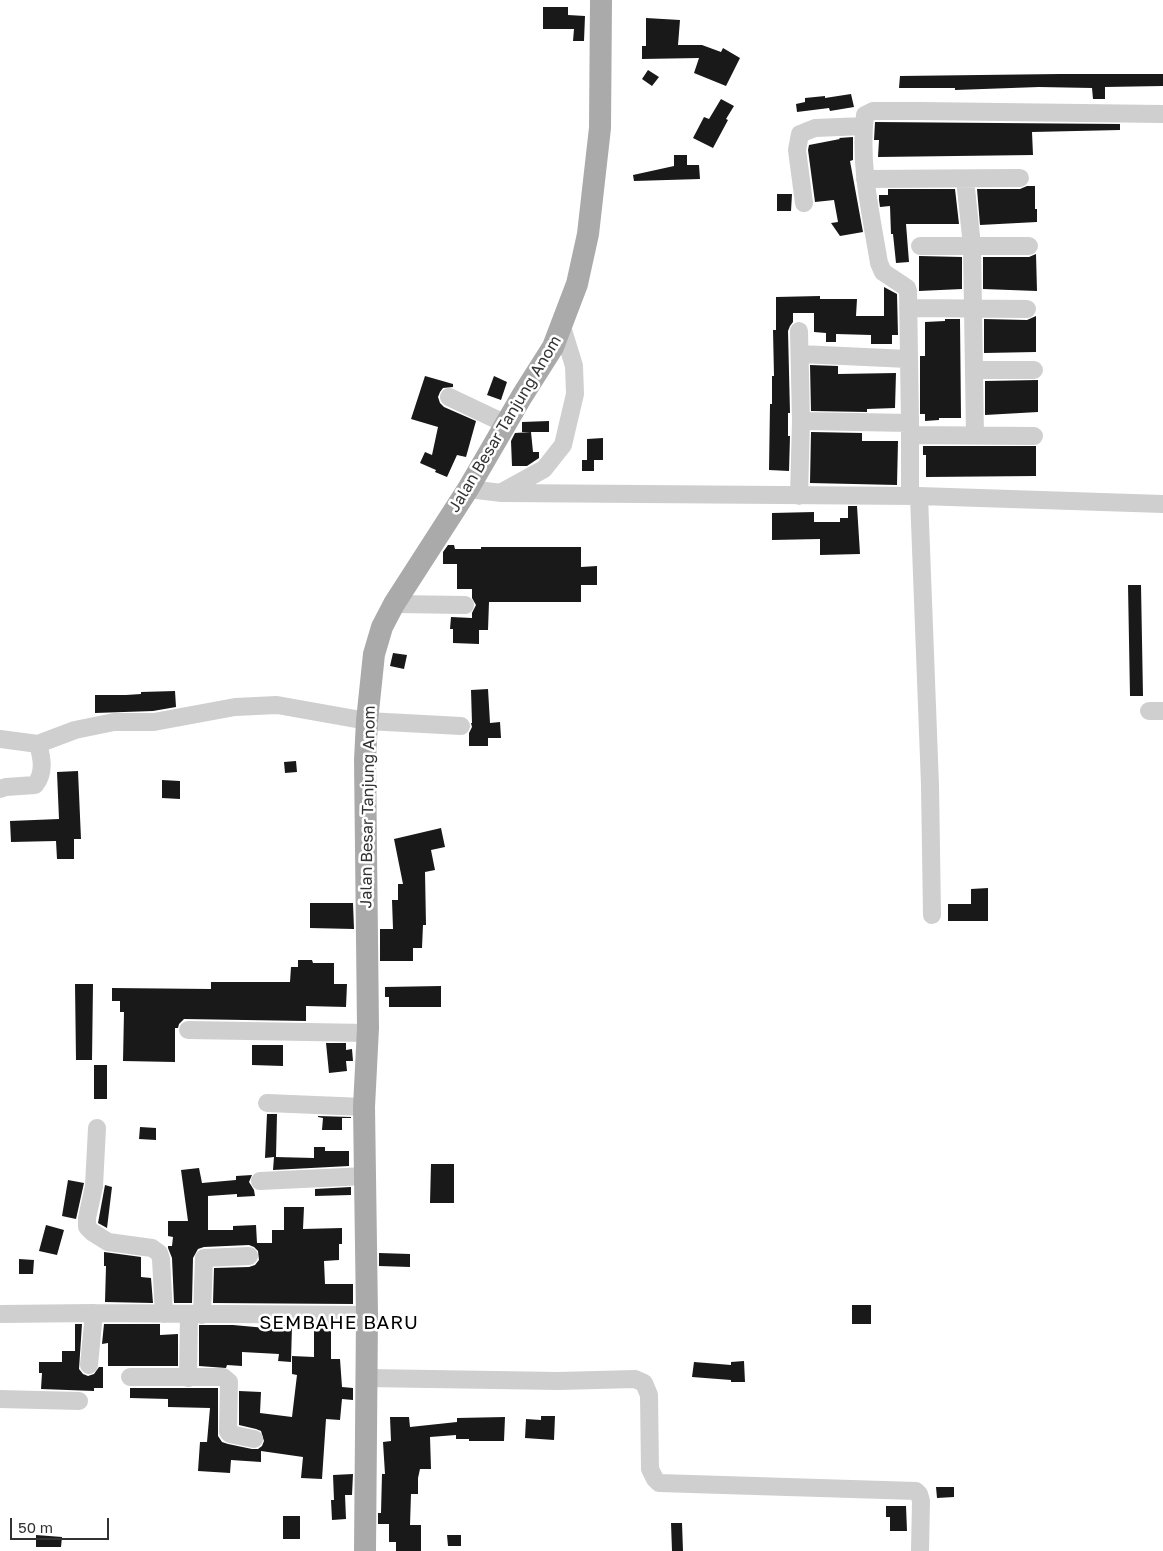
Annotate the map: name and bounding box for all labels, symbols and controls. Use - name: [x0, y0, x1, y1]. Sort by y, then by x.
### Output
- street label: Jalan Besar Tanjung Anom: [444, 332, 566, 516]
- street label: Jalan Besar Tanjung Anom: [357, 705, 379, 909]
- district label: SEMBAHE BARU: [258, 1312, 420, 1334]
- scale bar: [12, 1508, 111, 1540]
- text: 50 m: [18, 1518, 53, 1536]

